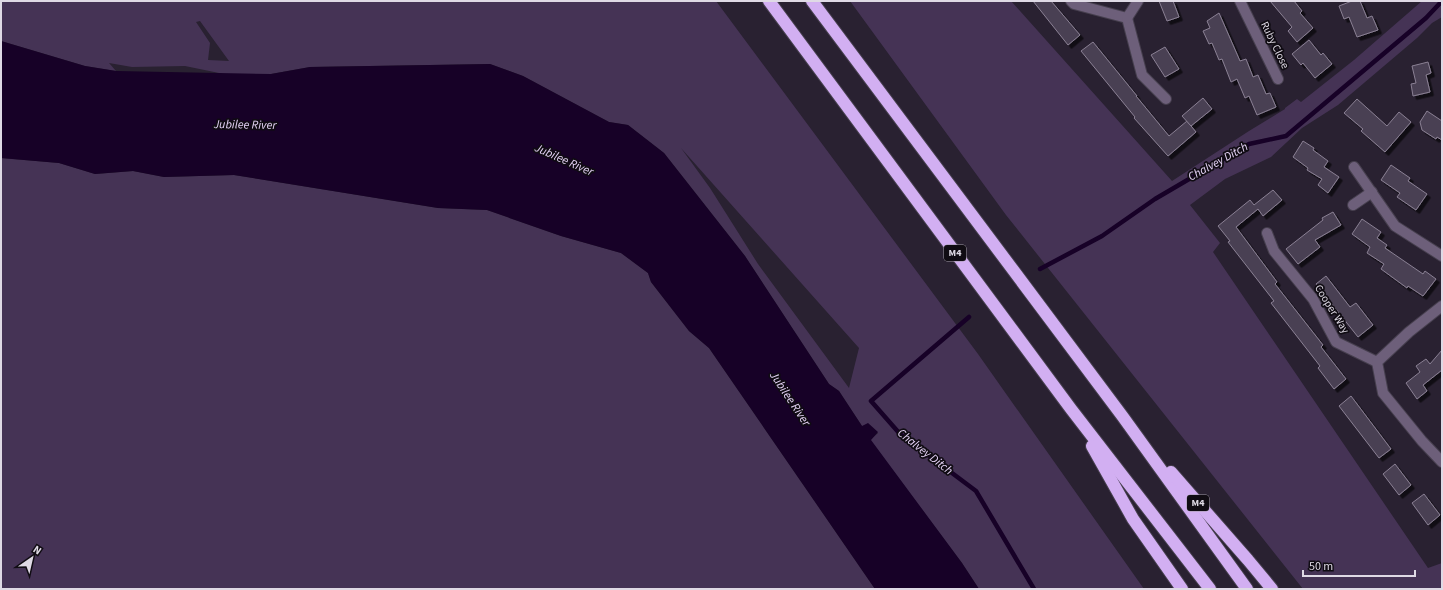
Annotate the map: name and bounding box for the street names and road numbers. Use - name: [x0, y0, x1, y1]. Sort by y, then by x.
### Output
- street label: Ruby Close: [1257, 19, 1293, 72]
- road number: M4: [944, 245, 966, 261]
- street label: Cooper Way: [1311, 282, 1353, 336]
- road number: M4: [1187, 495, 1209, 511]

